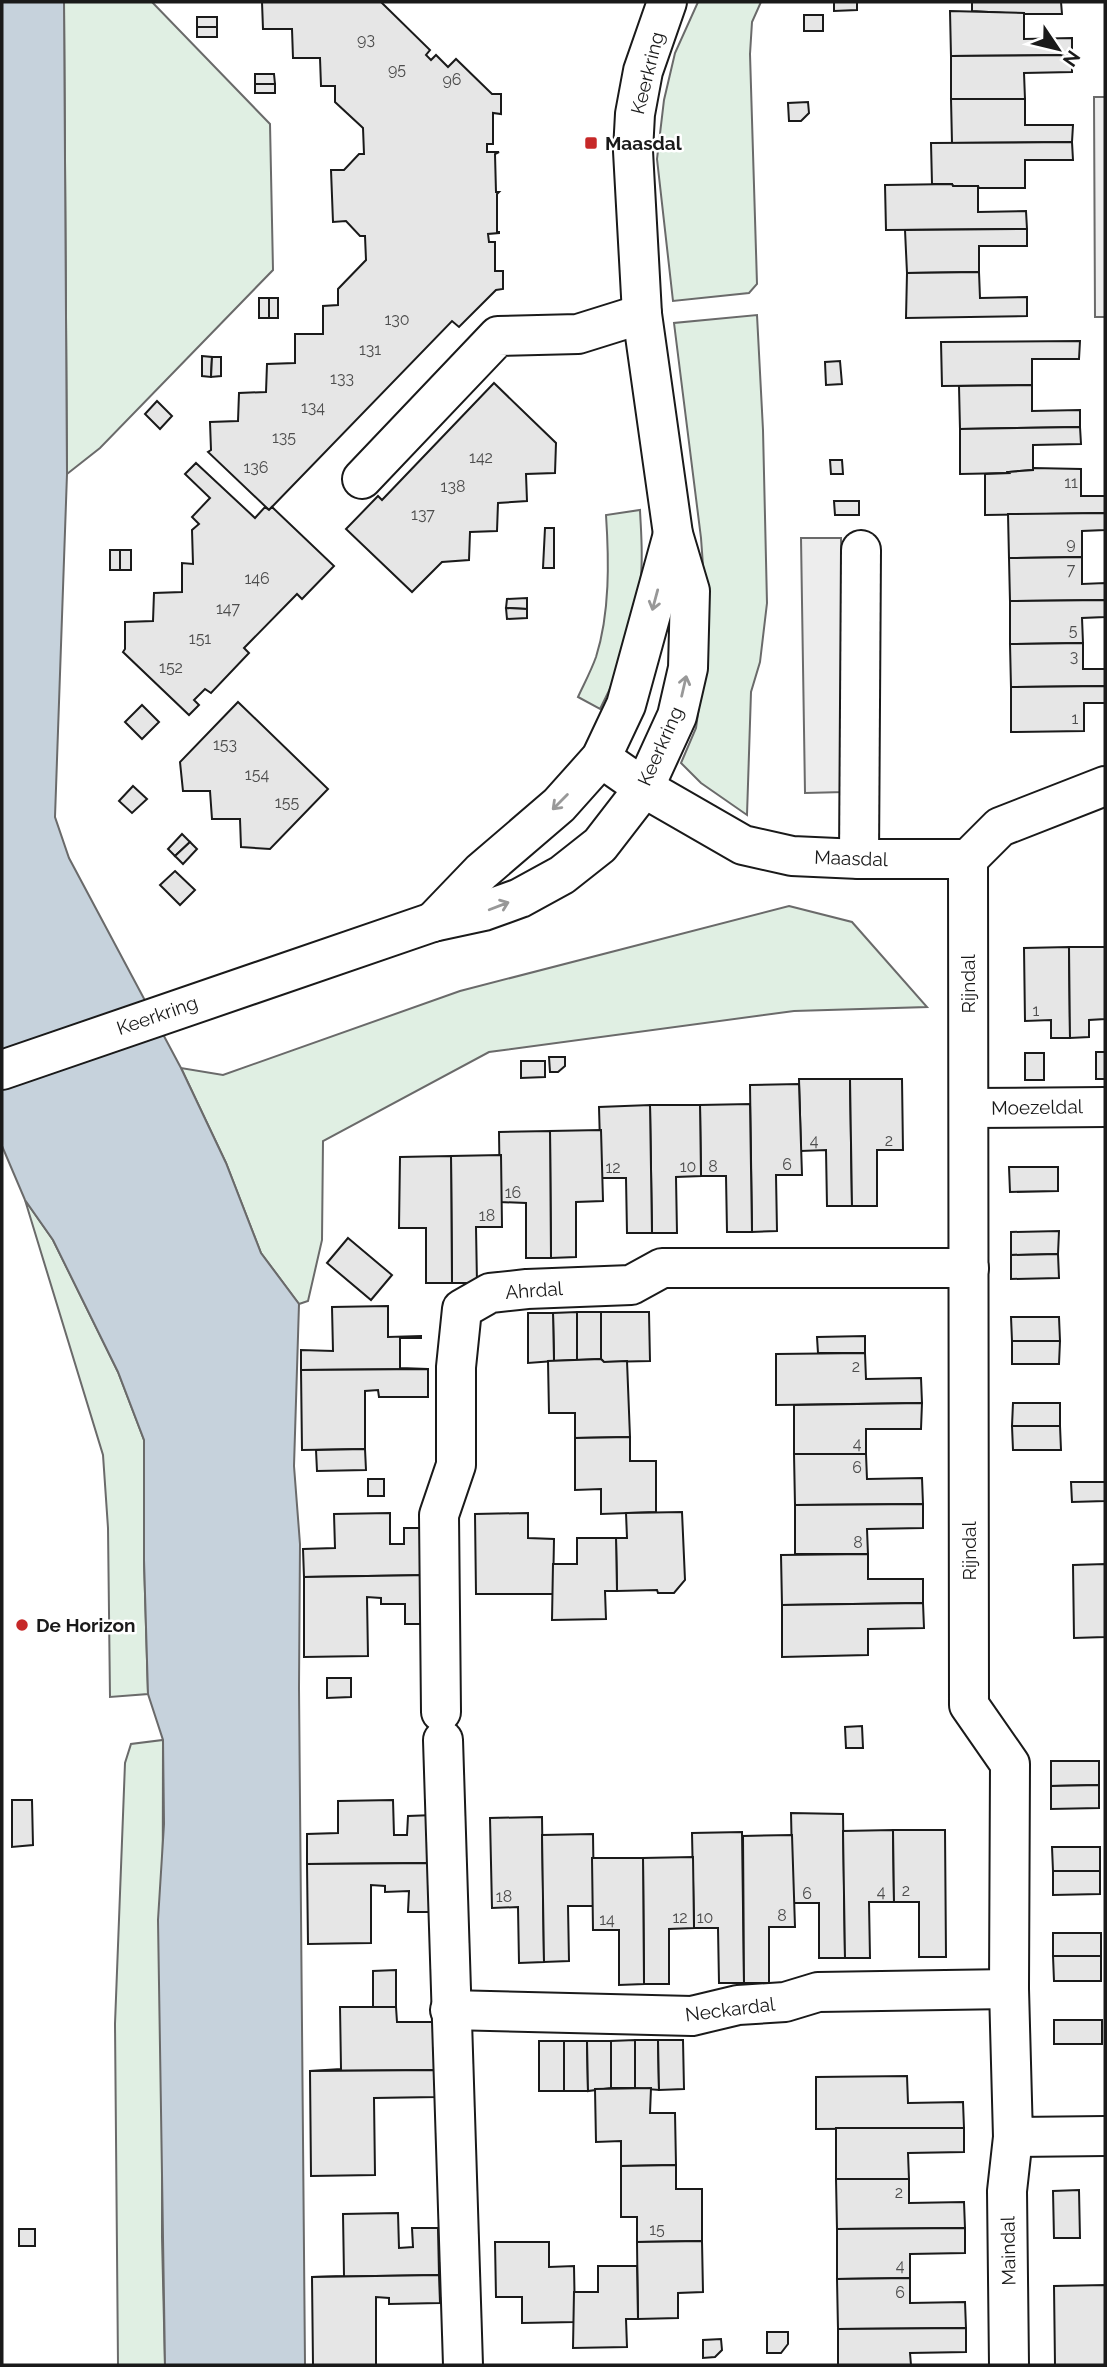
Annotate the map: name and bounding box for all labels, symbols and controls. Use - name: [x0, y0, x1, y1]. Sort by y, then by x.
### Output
- north arrow: [1023, 14, 1093, 84]
- street label: Keerkring: [626, 29, 668, 117]
- house number: 93: [357, 30, 375, 49]
- text: N: [1059, 47, 1085, 71]
- house number: 95: [388, 60, 406, 79]
- house number: 96: [442, 70, 462, 89]
- place label: Maasdal: [605, 132, 683, 154]
- marker: Maasdal: [583, 135, 599, 151]
- house number: 130: [384, 310, 410, 329]
- house number: 131: [359, 340, 381, 359]
- house number: 133: [330, 369, 354, 388]
- house number: 134: [301, 398, 325, 417]
- house number: 135: [272, 428, 296, 447]
- house number: 142: [469, 448, 493, 467]
- house number: 136: [243, 458, 269, 477]
- house number: 11: [1064, 473, 1078, 492]
- house number: 138: [441, 477, 465, 496]
- house number: 137: [411, 505, 435, 524]
- house number: 9: [1066, 534, 1076, 553]
- house number: 7: [1067, 560, 1076, 579]
- house number: 146: [244, 569, 270, 588]
- one-way arrow: [648, 588, 661, 611]
- house number: 147: [216, 599, 240, 618]
- house number: 5: [1069, 621, 1078, 640]
- house number: 151: [189, 629, 211, 648]
- house number: 3: [1070, 647, 1078, 666]
- house number: 152: [159, 658, 183, 677]
- one-way arrow: [678, 675, 691, 698]
- street label: Keerkring: [633, 703, 687, 789]
- house number: 1: [1072, 709, 1079, 728]
- house number: 153: [213, 735, 237, 754]
- house number: 154: [245, 765, 269, 784]
- house number: 155: [275, 793, 299, 812]
- one-way arrow: [552, 794, 569, 811]
- street label: Maasdal: [814, 846, 889, 870]
- one-way arrow: [487, 898, 509, 911]
- street label: Rijndal: [957, 954, 979, 1014]
- street label: Keerkring: [114, 991, 200, 1039]
- house number: 1: [1033, 1001, 1040, 1020]
- street label: Moezeldal: [991, 1095, 1084, 1119]
- house number: 4: [810, 1131, 819, 1150]
- house number: 2: [885, 1131, 893, 1150]
- house number: 6: [782, 1155, 792, 1174]
- house number: 10: [680, 1157, 696, 1176]
- house number: 8: [708, 1157, 718, 1176]
- house number: 12: [605, 1158, 621, 1177]
- house number: 16: [505, 1183, 521, 1202]
- house number: 18: [479, 1206, 495, 1225]
- street label: Ahrdal: [504, 1277, 564, 1303]
- house number: 2: [852, 1357, 860, 1376]
- house number: 4: [853, 1434, 862, 1453]
- house number: 6: [852, 1458, 862, 1477]
- street label: Rijndal: [958, 1521, 980, 1581]
- house number: 8: [853, 1533, 863, 1552]
- place label: De Horizon: [36, 1614, 135, 1636]
- marker: De Horizon: [14, 1617, 30, 1633]
- house number: 2: [902, 1881, 910, 1900]
- house number: 4: [877, 1882, 886, 1901]
- house number: 6: [802, 1884, 812, 1903]
- house number: 18: [496, 1887, 512, 1906]
- house number: 8: [777, 1906, 787, 1925]
- house number: 12: [672, 1908, 688, 1927]
- house number: 10: [697, 1908, 713, 1927]
- house number: 14: [599, 1910, 615, 1929]
- street label: Neckardal: [684, 1992, 777, 2025]
- house number: 2: [895, 2183, 903, 2202]
- street label: Maindal: [996, 2215, 1020, 2286]
- house number: 15: [649, 2220, 665, 2239]
- house number: 4: [896, 2256, 905, 2275]
- house number: 6: [895, 2283, 905, 2302]

